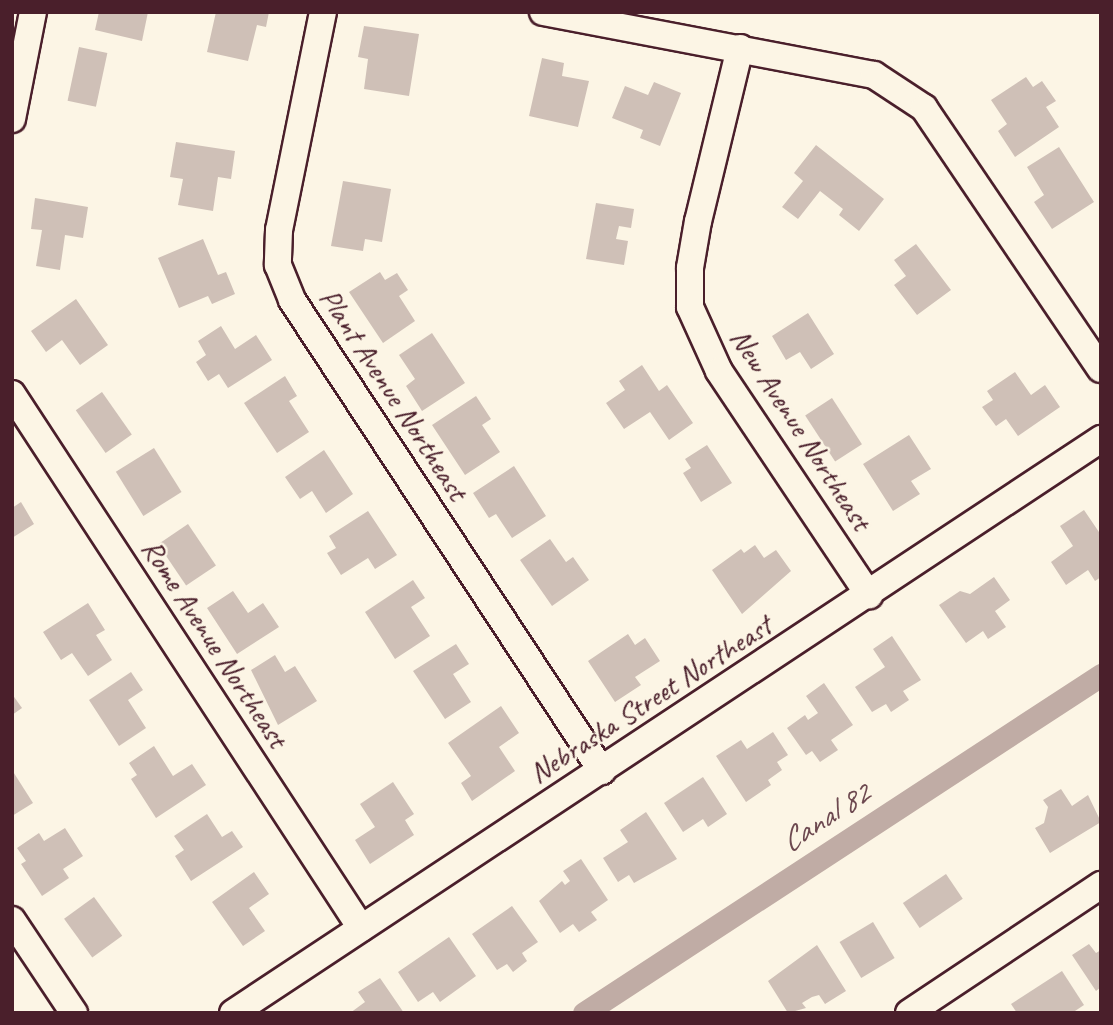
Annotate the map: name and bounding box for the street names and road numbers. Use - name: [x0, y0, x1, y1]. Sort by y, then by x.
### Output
- street label: Plant Avenue Northeast: [312, 282, 476, 506]
- street label: New Avenue Northeast: [723, 322, 879, 536]
- street label: Rome Avenue Northeast: [134, 532, 296, 754]
- street label: Nebraska Street Northeast: [522, 607, 778, 791]

